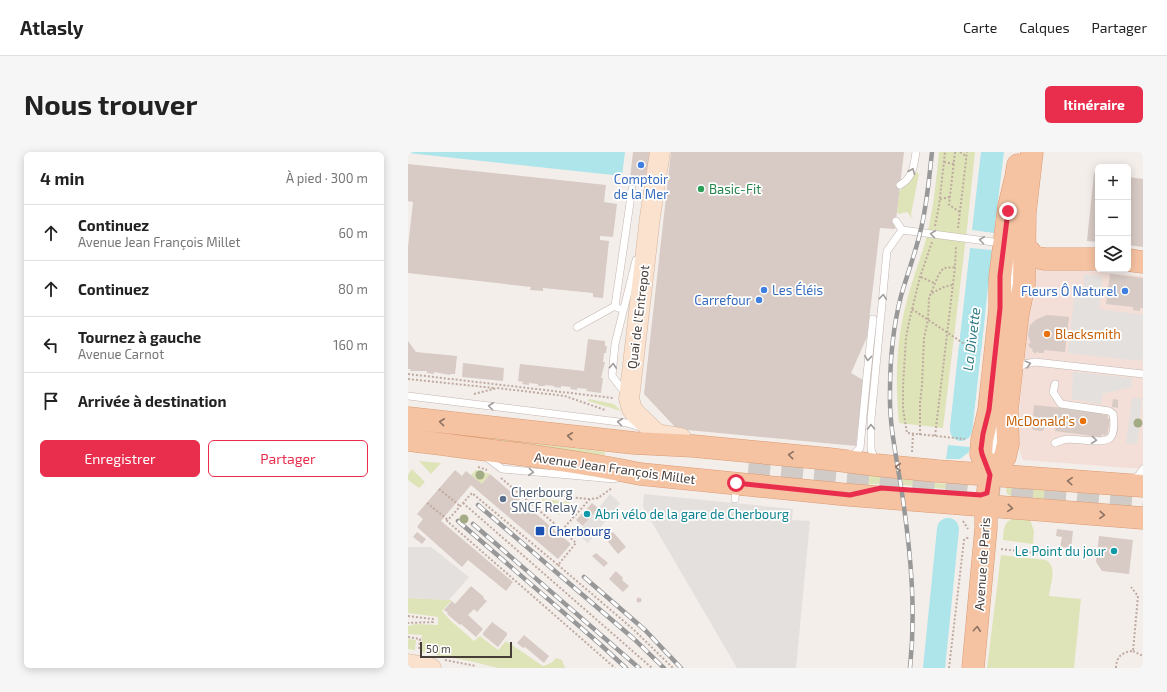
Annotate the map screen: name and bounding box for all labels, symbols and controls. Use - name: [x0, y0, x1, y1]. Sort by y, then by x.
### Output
- text: Atlasly: [20, 16, 84, 39]
- text: Carte: [963, 19, 997, 36]
- text: Calques: [1019, 19, 1070, 36]
- text: Partager: [1092, 19, 1147, 36]
- button: Itinéraire: [1045, 86, 1143, 123]
- text: Nous trouver: [24, 87, 197, 121]
- marker: Comptoir de la Mer: [636, 160, 646, 170]
- map controls: [1095, 164, 1131, 272]
- button: +: [1095, 164, 1131, 200]
- one-way arrow: [907, 167, 915, 174]
- text: 4 min: [40, 168, 84, 188]
- text: À pied · 300 m: [286, 170, 368, 186]
- place label: Comptoir de la Mer: [614, 171, 668, 202]
- place label: Basic-Fit: [709, 181, 761, 197]
- marker: Basic-Fit: [696, 184, 706, 194]
- button: −: [1095, 200, 1131, 236]
- route end: [999, 202, 1017, 220]
- text: Continuez: [78, 216, 149, 234]
- icon: ahead: [40, 222, 62, 244]
- text: 60 m: [338, 225, 368, 241]
- one-way arrow: [930, 230, 936, 239]
- text: Avenue Jean François Millet: [78, 234, 241, 250]
- one-way arrow: [979, 236, 985, 245]
- button: layers: [1095, 236, 1131, 272]
- street label: Quai de l'Entrepot: [624, 264, 652, 370]
- icon: ahead: [40, 278, 62, 300]
- text: Continuez: [78, 280, 149, 298]
- text: 80 m: [338, 281, 368, 297]
- place label: Les Éléis: [772, 281, 823, 298]
- place label: Fleurs Ô Naturel: [1021, 283, 1117, 299]
- marker: Les Éléis: [759, 285, 769, 295]
- marker: Fleurs Ô Naturel: [1120, 286, 1130, 296]
- place label: Carrefour: [694, 292, 751, 308]
- one-way arrow: [878, 294, 887, 300]
- marker: Carrefour: [754, 295, 764, 305]
- water label: La Divette: [959, 306, 983, 372]
- place label: Blacksmith: [1055, 326, 1121, 342]
- text: Tournez à gauche: [78, 328, 201, 346]
- marker: Blacksmith: [1042, 329, 1052, 339]
- icon: left: [40, 334, 62, 356]
- text: 160 m: [333, 337, 368, 353]
- text: Avenue Carnot: [78, 346, 164, 362]
- one-way arrow: [864, 355, 873, 361]
- one-way arrow: [1024, 360, 1031, 369]
- one-way arrow: [609, 363, 618, 369]
- icon: arrive: [40, 390, 62, 412]
- text: Arrivée à destination: [78, 392, 226, 410]
- one-way arrow: [488, 402, 494, 411]
- place label: McDonald's: [1006, 413, 1075, 429]
- marker: McDonald's: [1078, 416, 1088, 426]
- one-way arrow: [439, 418, 445, 427]
- one-way arrow: [617, 418, 623, 427]
- one-way arrow: [867, 424, 875, 430]
- one-way arrow: [567, 432, 573, 441]
- one-way arrow: [1091, 436, 1097, 445]
- button: Enregistrer: [40, 440, 200, 477]
- button: Partager: [208, 440, 368, 477]
- street label: Avenue Jean François Millet: [533, 449, 697, 488]
- one-way arrow: [787, 451, 794, 460]
- one-way arrow: [895, 463, 901, 472]
- one-way arrow: [528, 467, 534, 476]
- route start: [727, 474, 745, 492]
- one-way arrow: [1067, 477, 1073, 486]
- place label: Cherbourg SNCF Relay: [511, 484, 578, 515]
- marker: Cherbourg SNCF Relay: [498, 494, 508, 504]
- one-way arrow: [1007, 503, 1013, 512]
- place label: Abri vélo de la gare de Cherbourg: [595, 506, 789, 522]
- marker: Abri vélo de la gare de Cherbourg: [582, 509, 592, 519]
- one-way arrow: [1099, 511, 1105, 520]
- street label: Avenue de Paris: [971, 517, 993, 611]
- place label: Cherbourg: [549, 523, 611, 539]
- marker: Cherbourg: [534, 525, 546, 537]
- place label: Le Point du jour: [1015, 543, 1106, 559]
- marker: Le Point du jour: [1109, 546, 1119, 556]
- one-way arrow: [972, 626, 981, 632]
- scale bar: [420, 640, 512, 659]
- text: 50 m: [426, 642, 451, 655]

